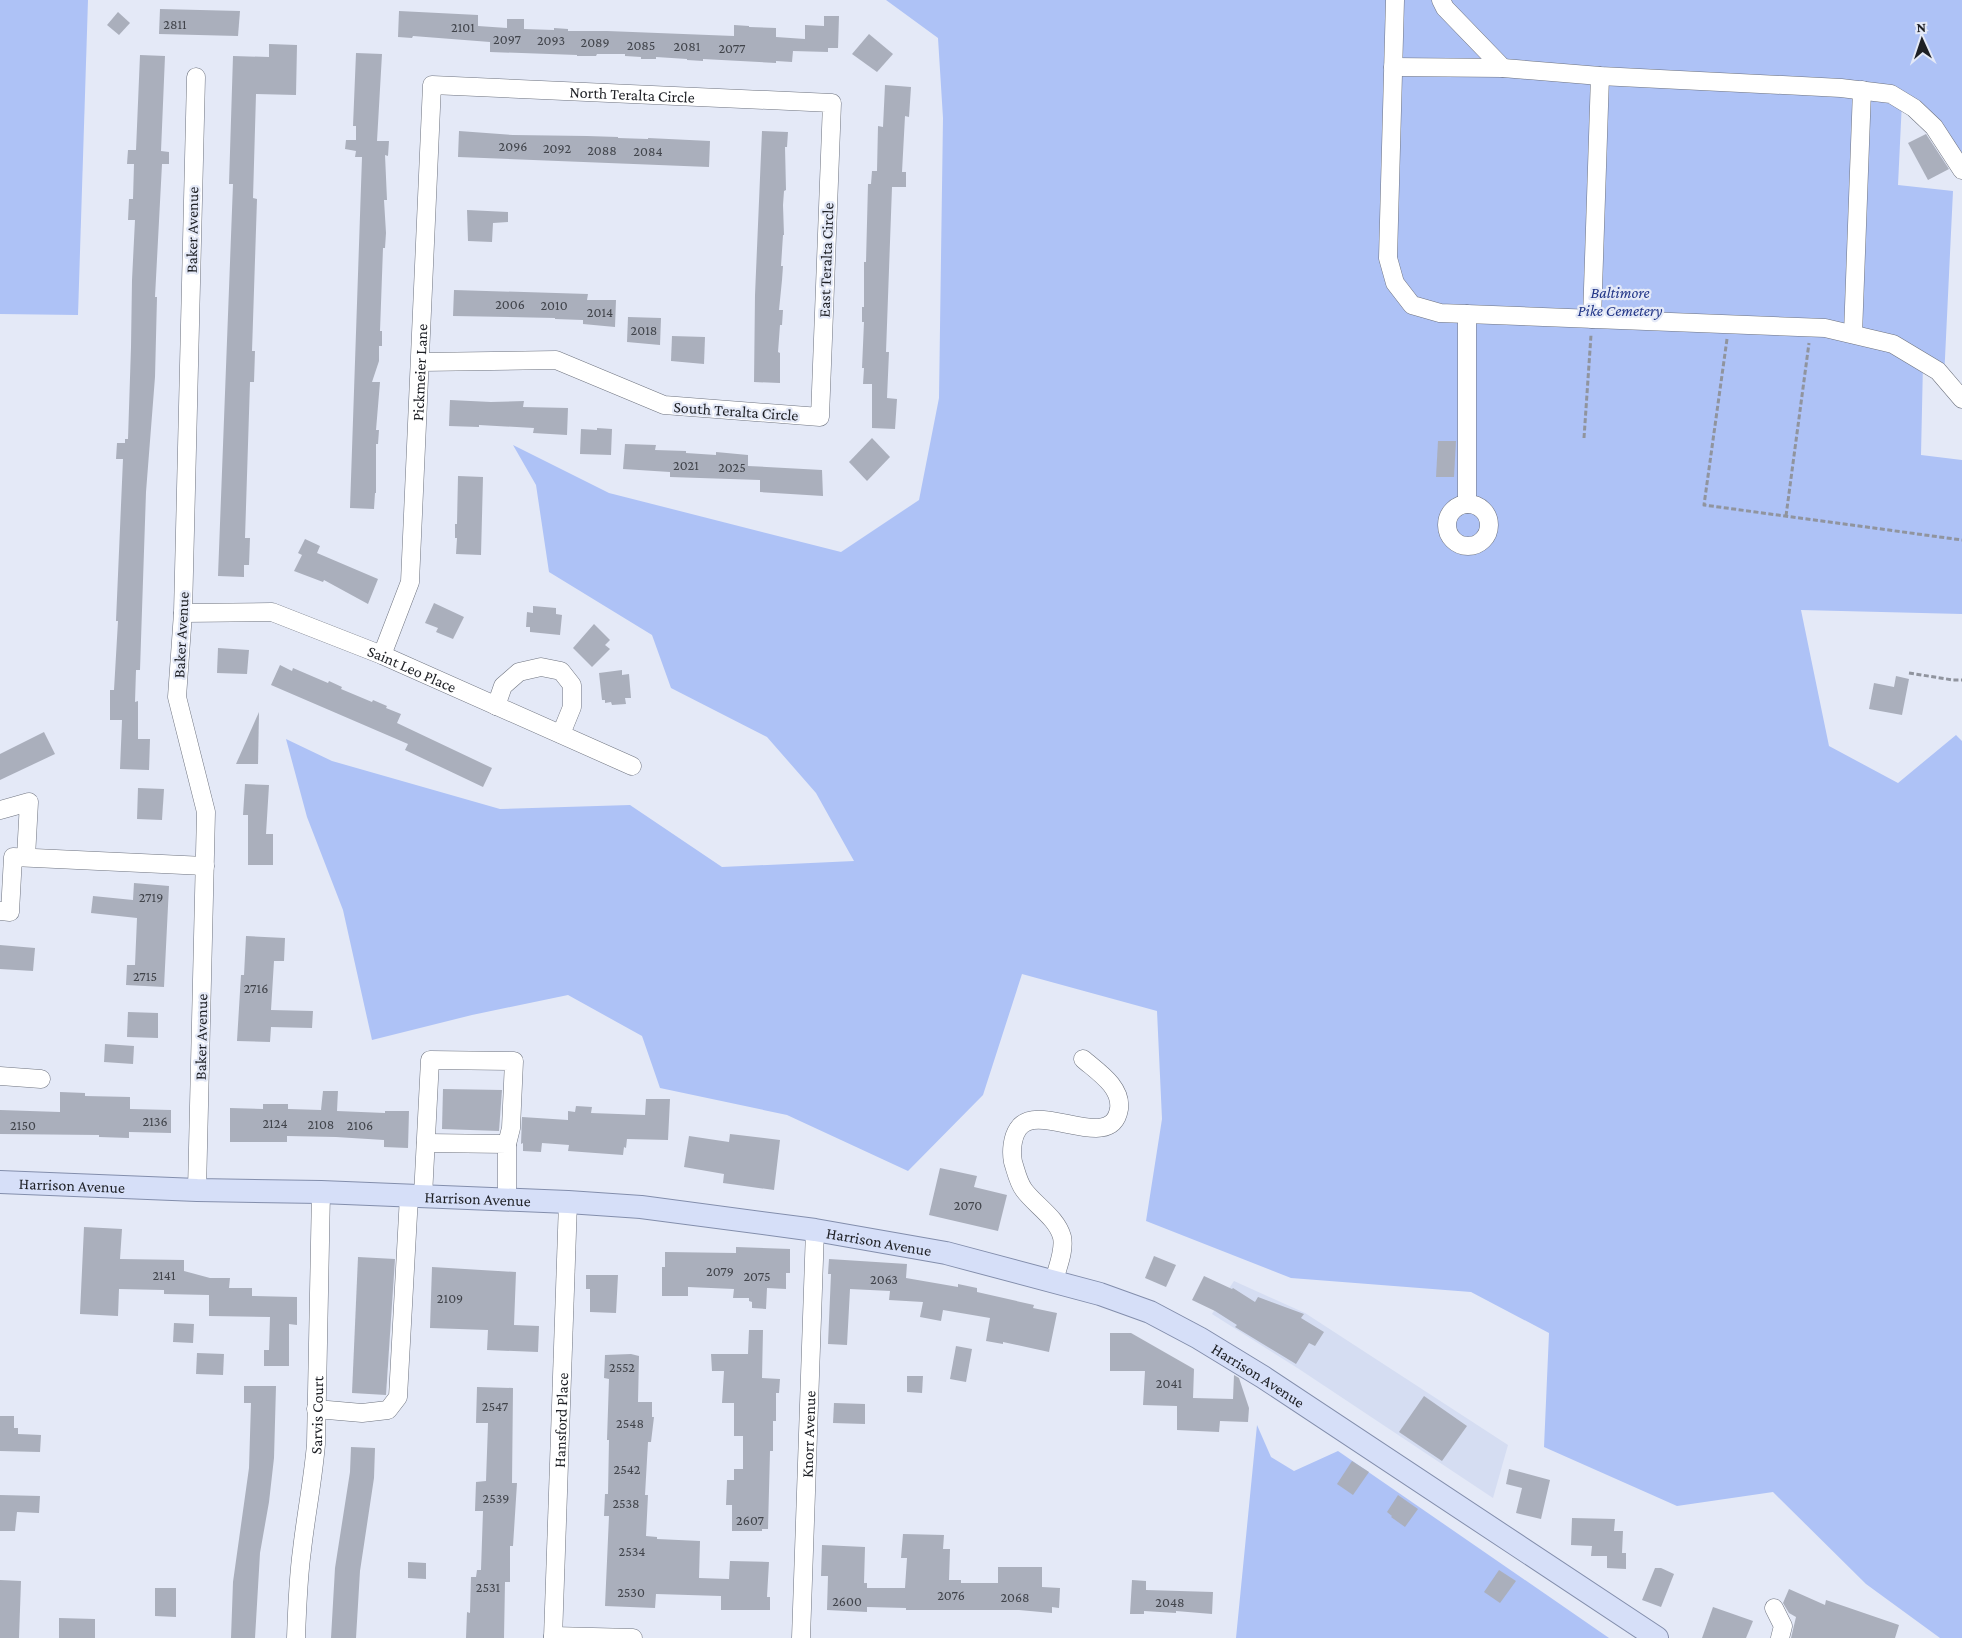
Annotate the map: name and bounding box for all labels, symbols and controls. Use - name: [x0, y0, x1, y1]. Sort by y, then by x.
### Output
- north arrow: [1897, 15, 1947, 65]
- house number: 2811: [163, 16, 187, 32]
- house number: 2101: [451, 19, 475, 35]
- text: N: [1916, 19, 1927, 35]
- house number: 2097: [493, 31, 521, 47]
- house number: 2093: [537, 32, 565, 48]
- house number: 2089: [580, 34, 610, 50]
- house number: 2085: [627, 37, 655, 53]
- house number: 2081: [674, 38, 701, 54]
- house number: 2077: [718, 40, 746, 56]
- street label: North Teralta Circle: [569, 83, 695, 105]
- house number: 2096: [499, 138, 527, 154]
- house number: 2092: [543, 140, 571, 156]
- house number: 2088: [587, 142, 617, 158]
- house number: 2084: [633, 143, 663, 159]
- street label: Baker Avenue: [183, 187, 201, 273]
- street label: East Teralta Circle: [815, 202, 837, 318]
- park label: Baltimore Pike Cemetery: [1578, 284, 1663, 320]
- house number: 2006: [495, 296, 525, 312]
- house number: 2010: [540, 297, 568, 313]
- house number: 2014: [587, 304, 613, 320]
- house number: 2018: [631, 322, 657, 338]
- street label: Pickmeier Lane: [409, 323, 430, 421]
- street label: South Teralta Circle: [673, 398, 799, 424]
- house number: 2021: [673, 457, 699, 473]
- house number: 2025: [718, 459, 746, 475]
- street label: Baker Avenue: [170, 591, 192, 679]
- street label: Saint Leo Place: [365, 642, 459, 695]
- house number: 2719: [139, 889, 163, 905]
- house number: 2715: [133, 968, 157, 984]
- house number: 2716: [244, 980, 268, 996]
- street label: Baker Avenue: [192, 994, 210, 1080]
- house number: 2136: [142, 1113, 168, 1129]
- house number: 2124: [262, 1115, 288, 1131]
- house number: 2108: [308, 1116, 334, 1132]
- house number: 2150: [10, 1117, 36, 1133]
- house number: 2106: [347, 1117, 373, 1133]
- street label: Harrison Avenue: [18, 1174, 125, 1196]
- street label: Harrison Avenue: [424, 1188, 531, 1209]
- house number: 2070: [954, 1197, 982, 1213]
- street label: Harrison Avenue: [825, 1224, 933, 1259]
- house number: 2079: [706, 1263, 734, 1279]
- house number: 2141: [152, 1267, 176, 1283]
- house number: 2075: [743, 1268, 771, 1284]
- house number: 2063: [870, 1271, 898, 1287]
- house number: 2109: [437, 1290, 463, 1306]
- street label: Harrison Avenue: [1209, 1339, 1308, 1411]
- house number: 2552: [609, 1359, 635, 1375]
- street label: Hansford Place: [550, 1372, 571, 1468]
- street label: Sarvis Court: [307, 1375, 326, 1455]
- house number: 2041: [1156, 1375, 1183, 1391]
- street label: Knorr Avenue: [798, 1390, 818, 1478]
- house number: 2547: [482, 1398, 509, 1414]
- house number: 2548: [616, 1415, 644, 1431]
- house number: 2542: [614, 1461, 641, 1477]
- house number: 2539: [483, 1490, 509, 1506]
- house number: 2538: [612, 1495, 640, 1511]
- house number: 2607: [736, 1512, 764, 1528]
- house number: 2534: [619, 1543, 645, 1559]
- house number: 2531: [476, 1579, 501, 1595]
- house number: 2530: [617, 1584, 645, 1600]
- house number: 2076: [937, 1587, 965, 1603]
- house number: 2068: [1000, 1589, 1030, 1605]
- house number: 2600: [832, 1593, 862, 1609]
- house number: 2048: [1155, 1594, 1185, 1610]

